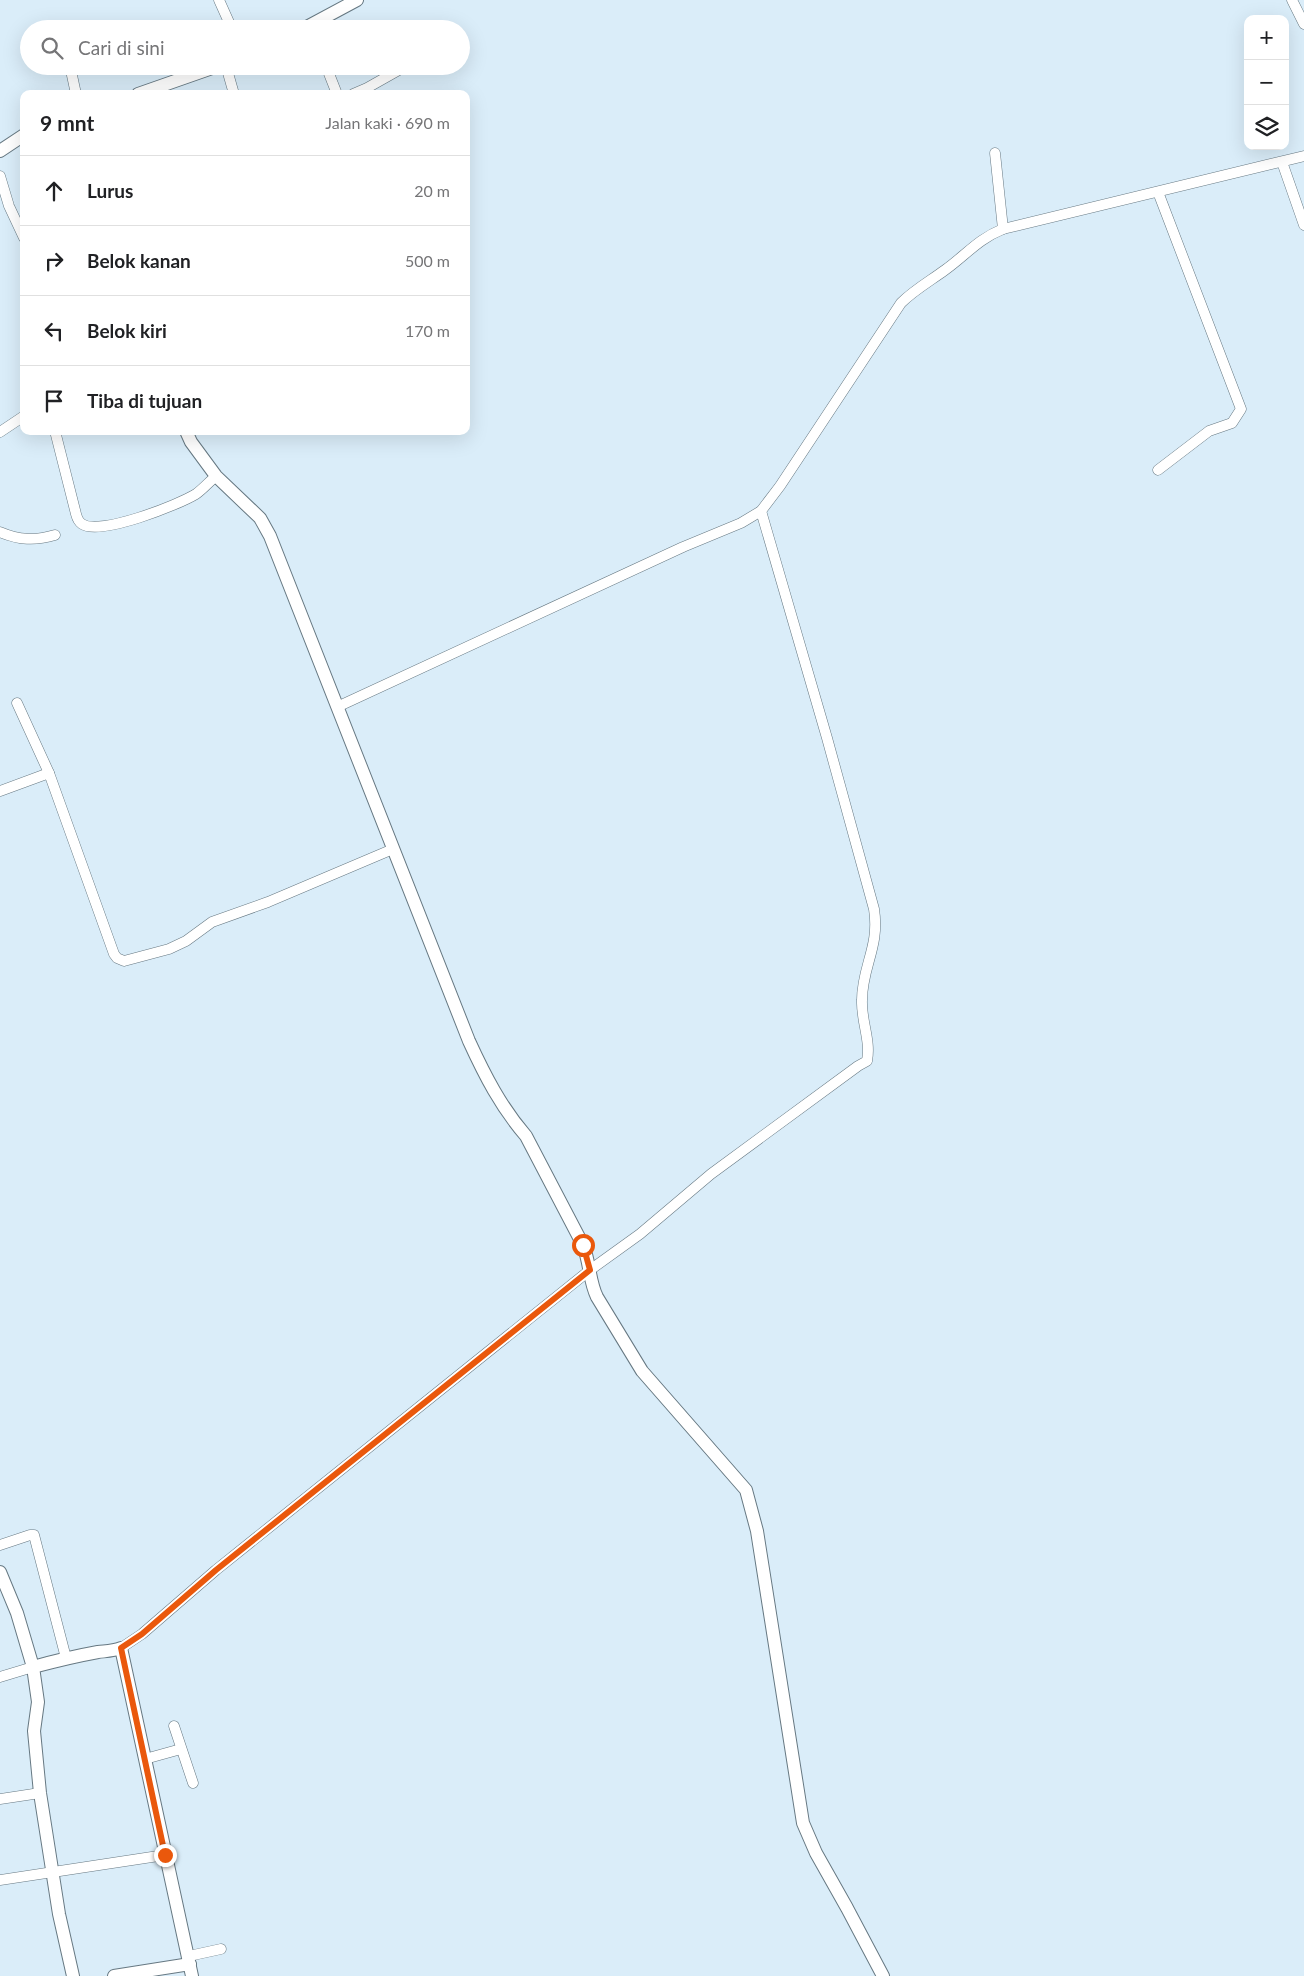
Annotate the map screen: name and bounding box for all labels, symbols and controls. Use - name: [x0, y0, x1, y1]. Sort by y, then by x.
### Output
- map controls: [1244, 15, 1289, 150]
- button: +: [1244, 15, 1289, 60]
- search box: [20, 20, 470, 75]
- icon: search: [38, 34, 66, 62]
- text: Cari di sini: [78, 36, 165, 59]
- button: −: [1244, 60, 1289, 105]
- button: layers: [1244, 105, 1289, 150]
- text: 9 mnt: [40, 110, 94, 135]
- text: Jalan kaki · 690 m: [325, 113, 450, 132]
- icon: ahead: [40, 177, 68, 205]
- text: Lurus: [87, 179, 133, 202]
- text: 20 m: [414, 181, 450, 200]
- icon: right: [40, 247, 68, 275]
- text: Belok kanan: [87, 249, 191, 272]
- text: 500 m: [405, 251, 450, 270]
- icon: left: [40, 317, 68, 345]
- text: Belok kiri: [87, 319, 167, 342]
- text: 170 m: [405, 321, 450, 340]
- icon: arrive: [40, 387, 68, 415]
- text: Tiba di tujuan: [87, 389, 202, 412]
- route start: [572, 1234, 595, 1257]
- route end: [154, 1844, 177, 1867]

